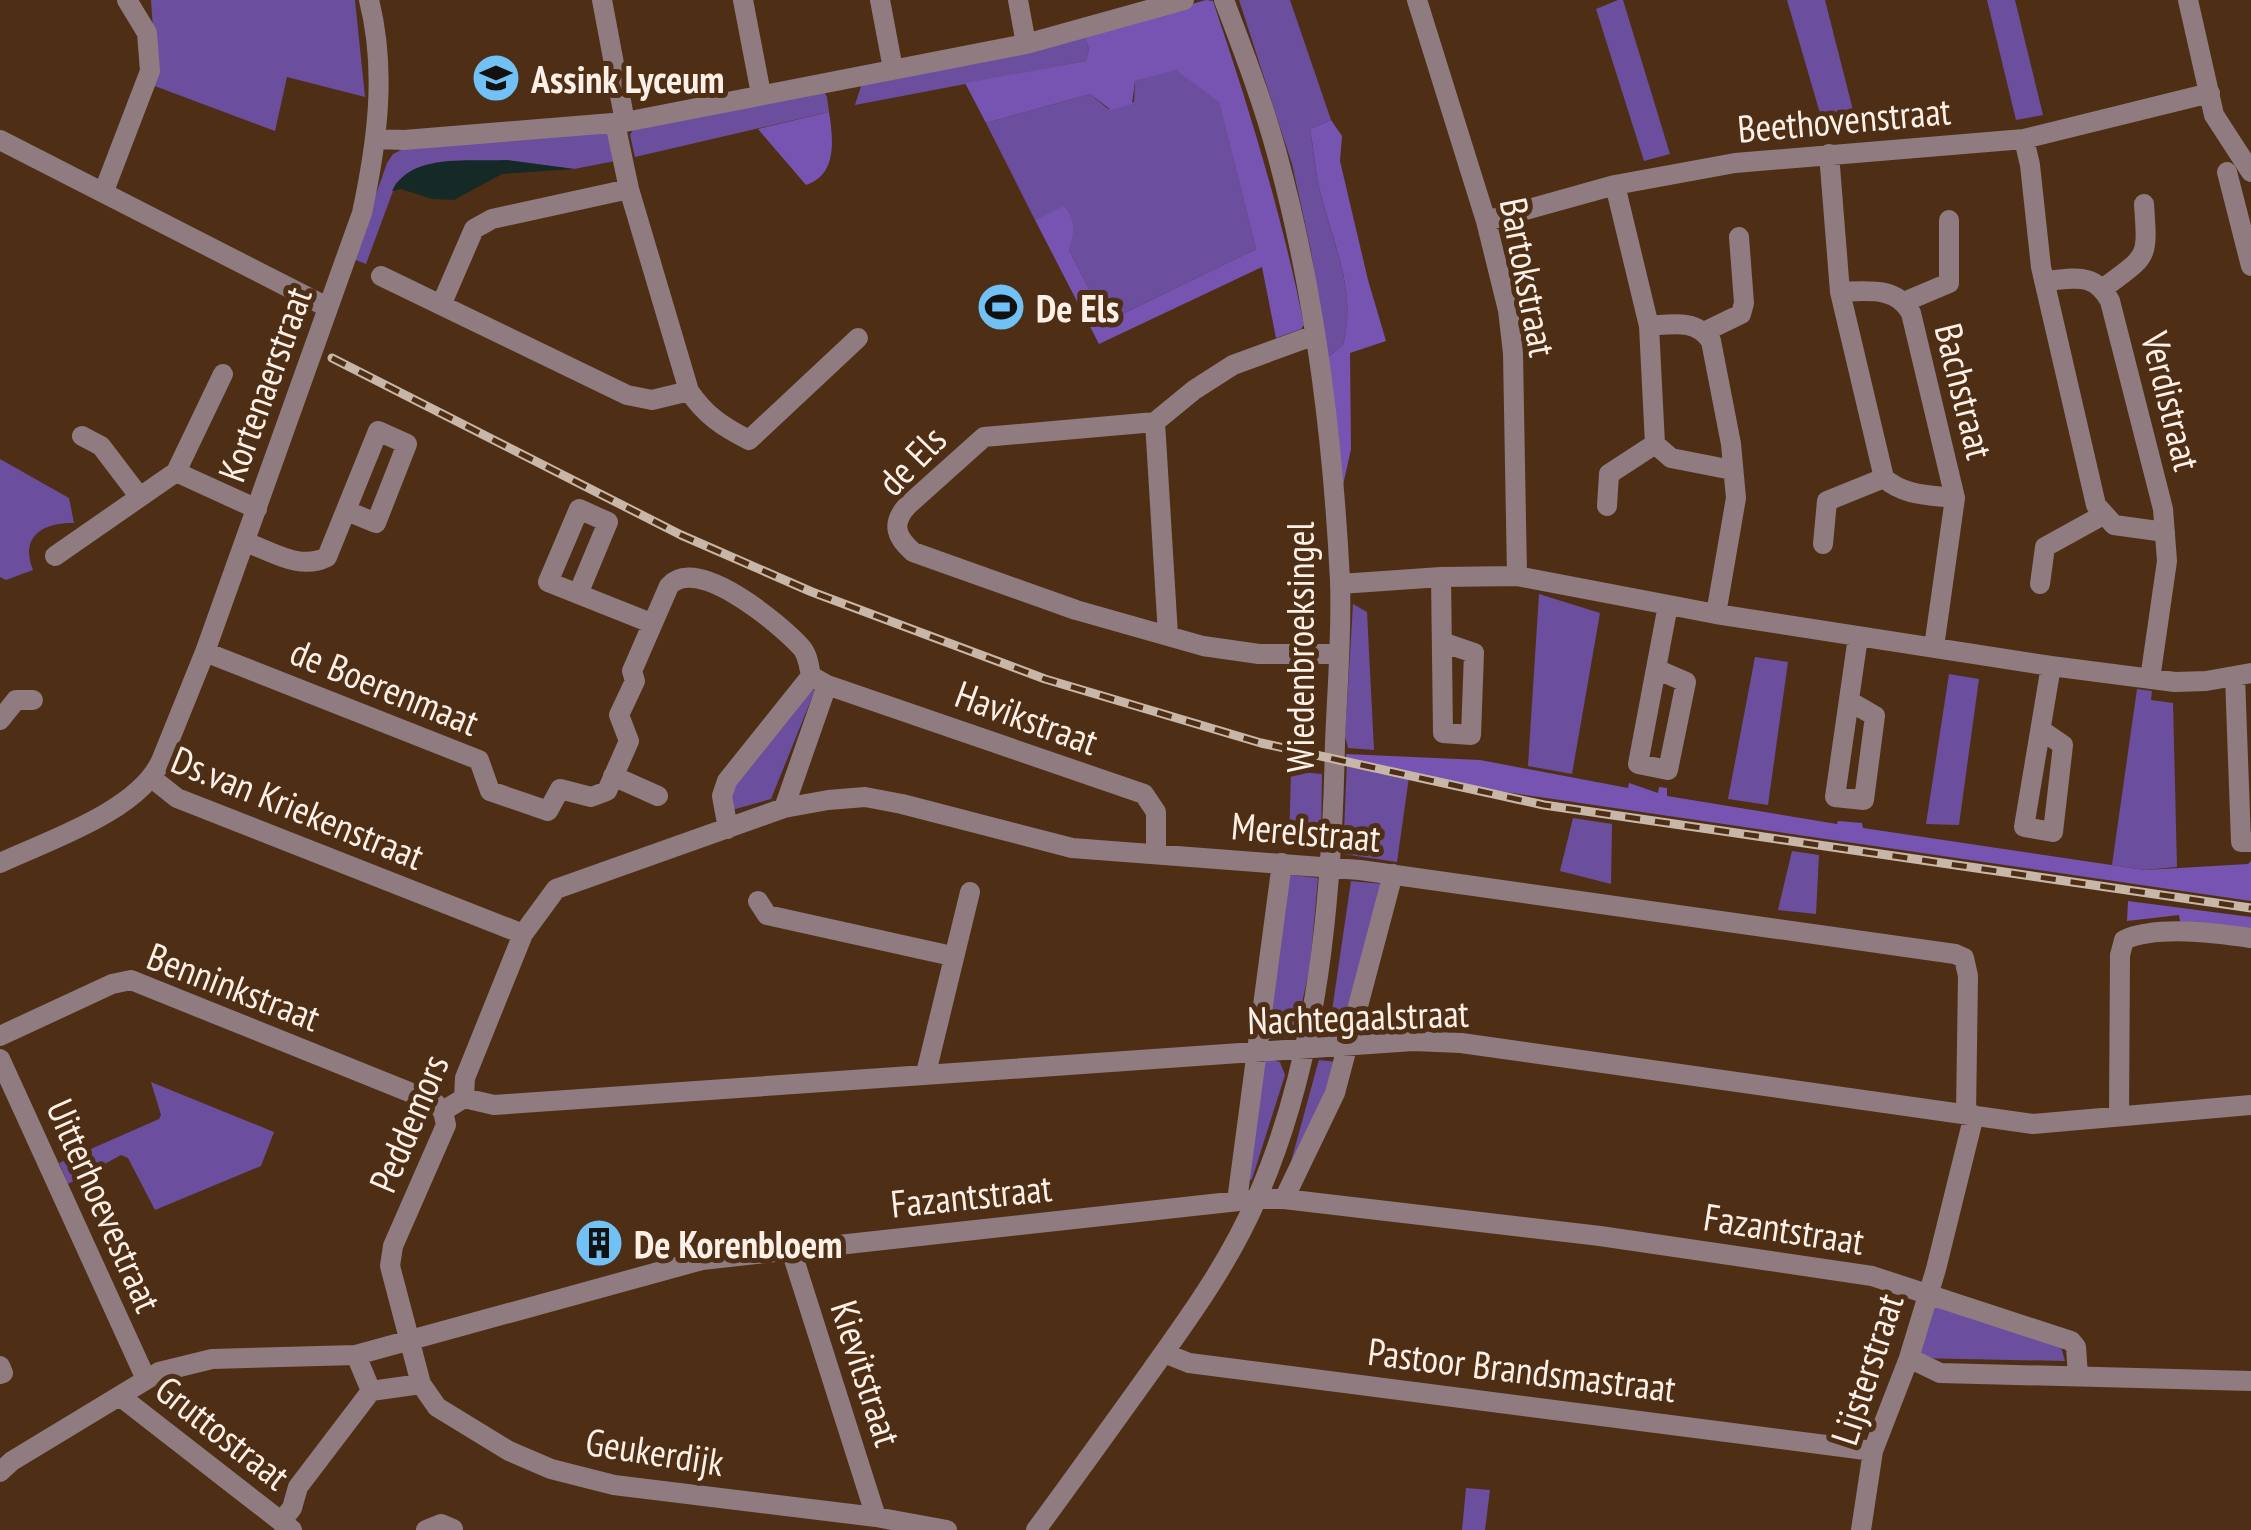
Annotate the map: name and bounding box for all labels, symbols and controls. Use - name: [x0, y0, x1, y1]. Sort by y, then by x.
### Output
- school or university icon: Assink Lyceum: [470, 52, 522, 104]
- place label: Assink Lyceum: [530, 54, 724, 103]
- street label: Beethovenstraat: [1735, 85, 1953, 153]
- street label: Bartokstraat: [1490, 194, 1568, 361]
- street label: Kortenaerstraat: [206, 280, 322, 488]
- sports icon: De Els: [975, 281, 1027, 333]
- place label: De Els: [1036, 283, 1119, 332]
- street label: Bachstraat: [1925, 318, 2006, 464]
- street label: Verdistraat: [2131, 326, 2213, 476]
- street label: de Els: [866, 415, 956, 505]
- street label: Wiedenbroeksingel: [1275, 521, 1324, 772]
- street label: de Boerenmaat: [284, 626, 487, 746]
- street label: Havikstraat: [949, 669, 1105, 765]
- street label: Ds.van Kriekenstraat: [165, 734, 432, 880]
- street label: Merelstraat: [1229, 800, 1383, 862]
- street label: Benninkstraat: [141, 931, 328, 1042]
- street label: Nachtegaalstraat: [1246, 988, 1470, 1044]
- street label: Peddemors: [357, 1047, 459, 1199]
- street label: Uitterhoevestraat: [36, 1091, 174, 1320]
- street label: Fazantstraat: [888, 1162, 1054, 1228]
- street label: Fazantstraat: [1700, 1191, 1868, 1265]
- building icon: De Korenbloem: [573, 1217, 625, 1269]
- place label: De Korenbloem: [634, 1219, 842, 1268]
- street label: Lijsterstraat: [1819, 1287, 1914, 1451]
- street label: Kievitstraat: [821, 1294, 914, 1452]
- street label: Pastoor Brandsmastraat: [1365, 1326, 1679, 1412]
- street label: Gruttostraat: [146, 1364, 300, 1500]
- street label: Geukerdijk: [583, 1416, 728, 1486]

